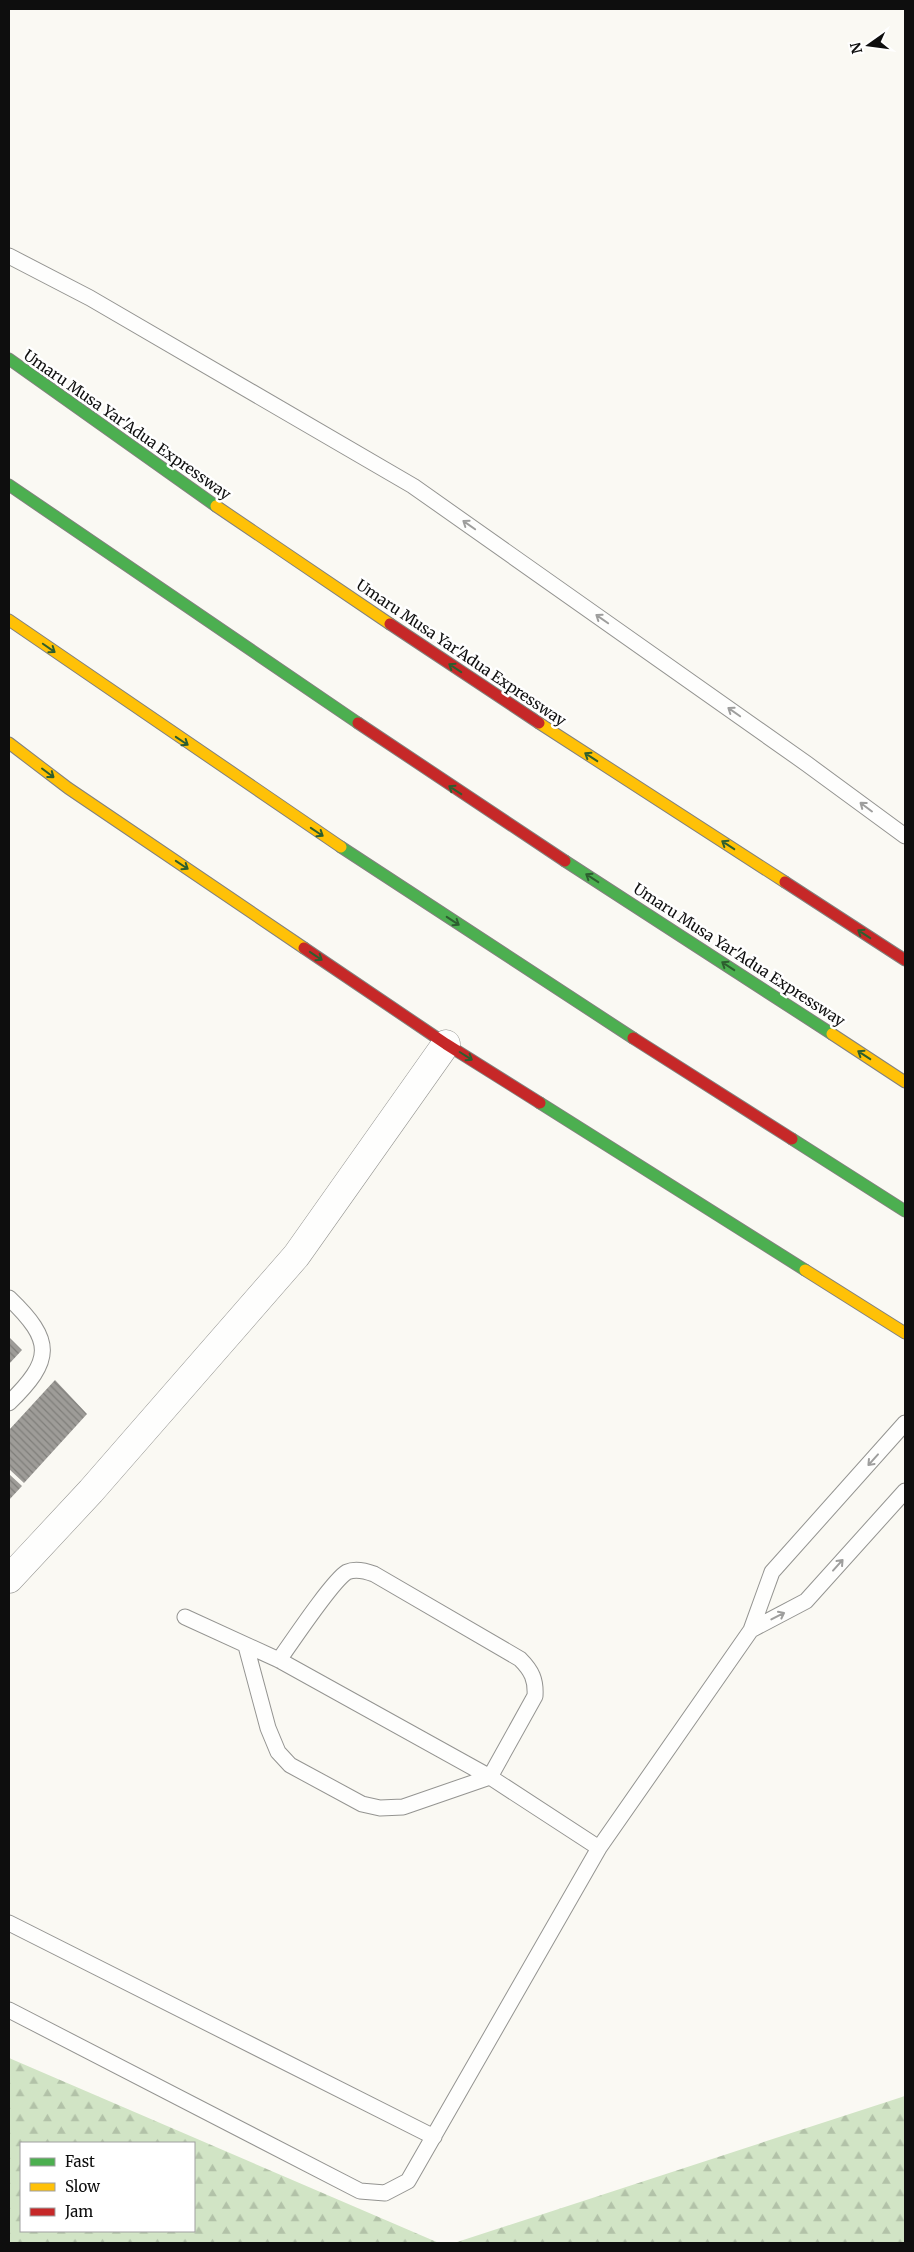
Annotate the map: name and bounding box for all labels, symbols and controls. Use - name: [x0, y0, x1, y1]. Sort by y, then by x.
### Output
- north arrow: [844, 20, 894, 70]
- text: N: [846, 41, 866, 56]
- street label: Umaru Musa Yar'Adua Expressway: [20, 345, 235, 504]
- one-way arrow: [462, 520, 476, 530]
- street label: Umaru Musa Yar'Adua Expressway: [353, 575, 570, 730]
- one-way arrow: [595, 614, 609, 624]
- one-way arrow: [41, 643, 55, 654]
- one-way arrow: [449, 663, 463, 673]
- one-way arrow: [727, 707, 741, 717]
- one-way arrow: [175, 736, 189, 746]
- one-way arrow: [585, 752, 599, 762]
- one-way arrow: [41, 767, 54, 778]
- one-way arrow: [449, 784, 463, 794]
- one-way arrow: [860, 802, 873, 813]
- one-way arrow: [310, 827, 324, 837]
- one-way arrow: [721, 840, 735, 850]
- one-way arrow: [174, 860, 188, 870]
- one-way arrow: [585, 873, 599, 883]
- street label: Umaru Musa Yar'Adua Expressway: [630, 879, 849, 1030]
- one-way arrow: [445, 917, 459, 927]
- one-way arrow: [858, 928, 872, 938]
- one-way arrow: [309, 951, 323, 961]
- one-way arrow: [722, 961, 736, 971]
- one-way arrow: [858, 1050, 872, 1060]
- one-way arrow: [458, 1051, 472, 1061]
- one-way arrow: [867, 1453, 879, 1466]
- one-way arrow: [832, 1559, 844, 1572]
- one-way arrow: [770, 1611, 785, 1620]
- legend: [20, 2142, 195, 2232]
- text: Fast: [65, 2152, 95, 2171]
- text: Slow: [65, 2177, 100, 2196]
- text: Jam: [64, 2202, 93, 2221]

